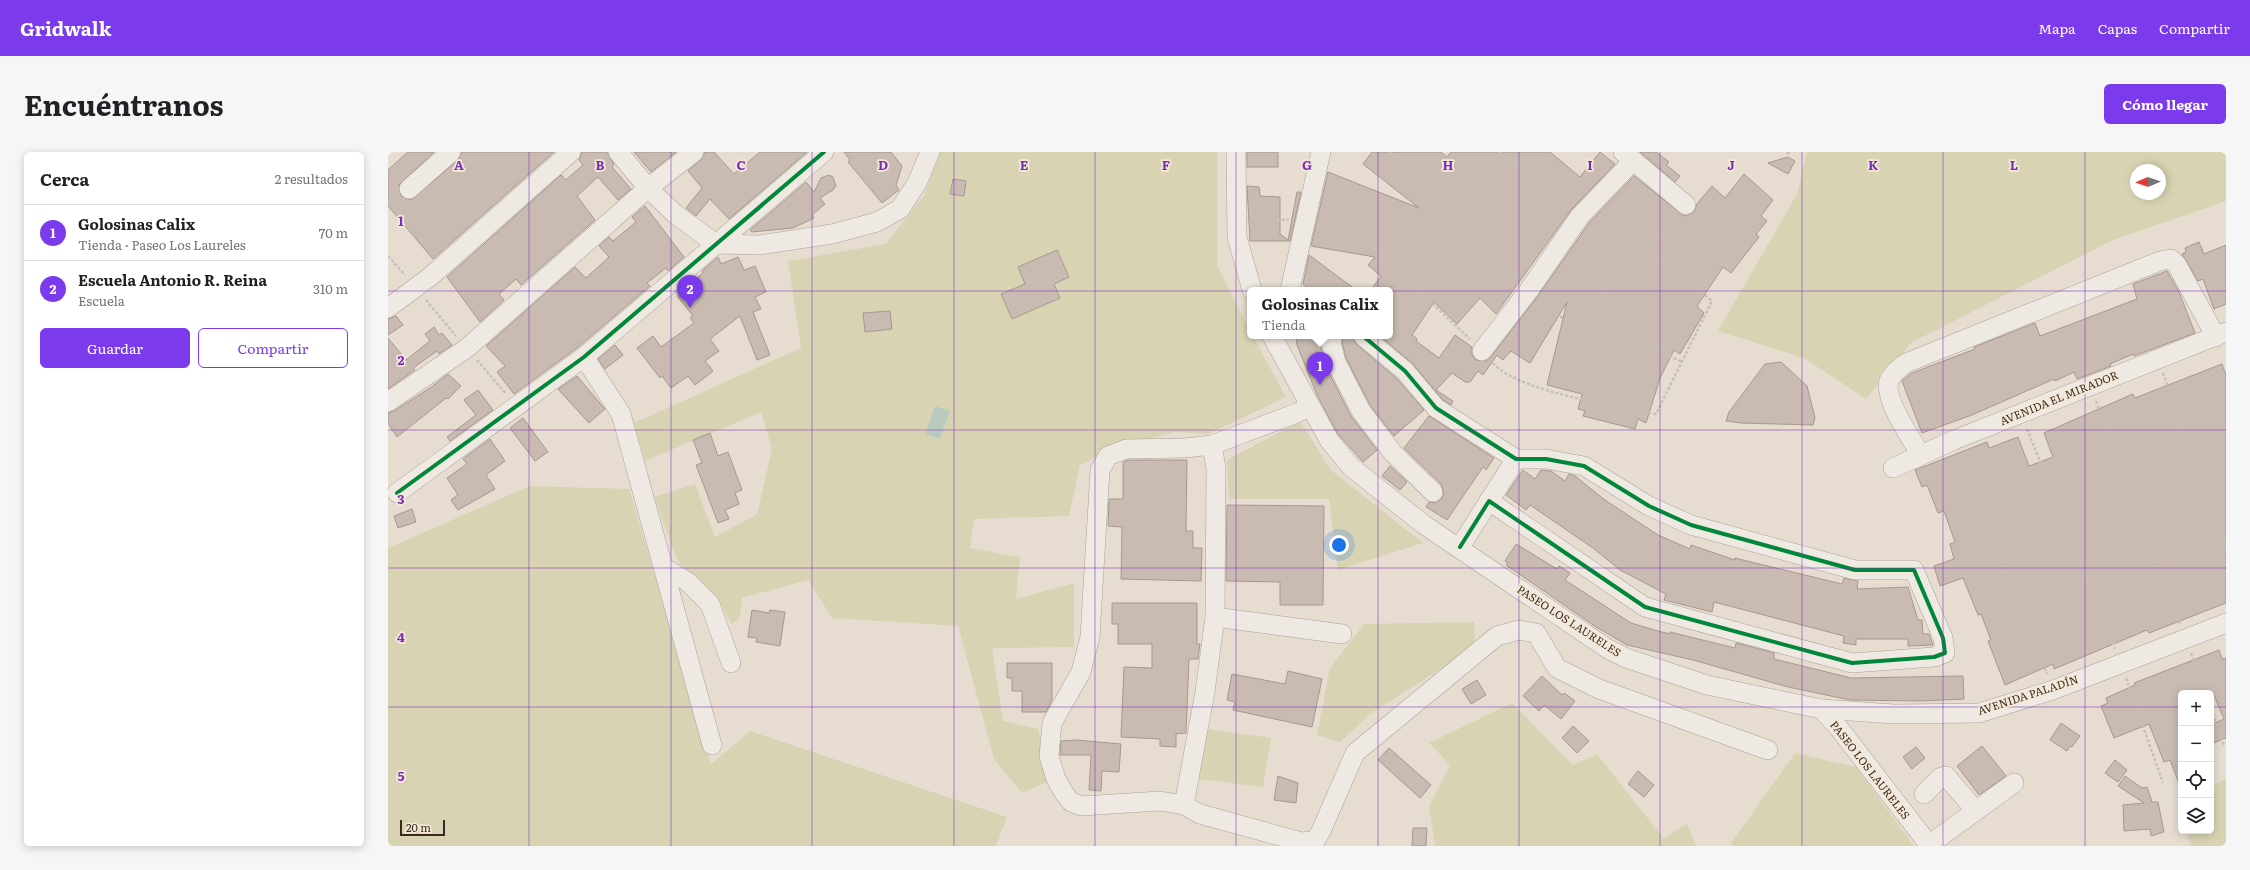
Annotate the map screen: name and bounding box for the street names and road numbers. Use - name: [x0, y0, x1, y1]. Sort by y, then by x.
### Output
- street label: AVENIDA EL MIRADOR: [1997, 366, 2120, 428]
- street label: PASEO LOS LAURELES: [1514, 580, 1625, 660]
- street label: AVENIDA PALADÍN: [1975, 670, 2080, 718]
- street label: PASEO LOS LAURELES: [1827, 717, 1914, 822]

